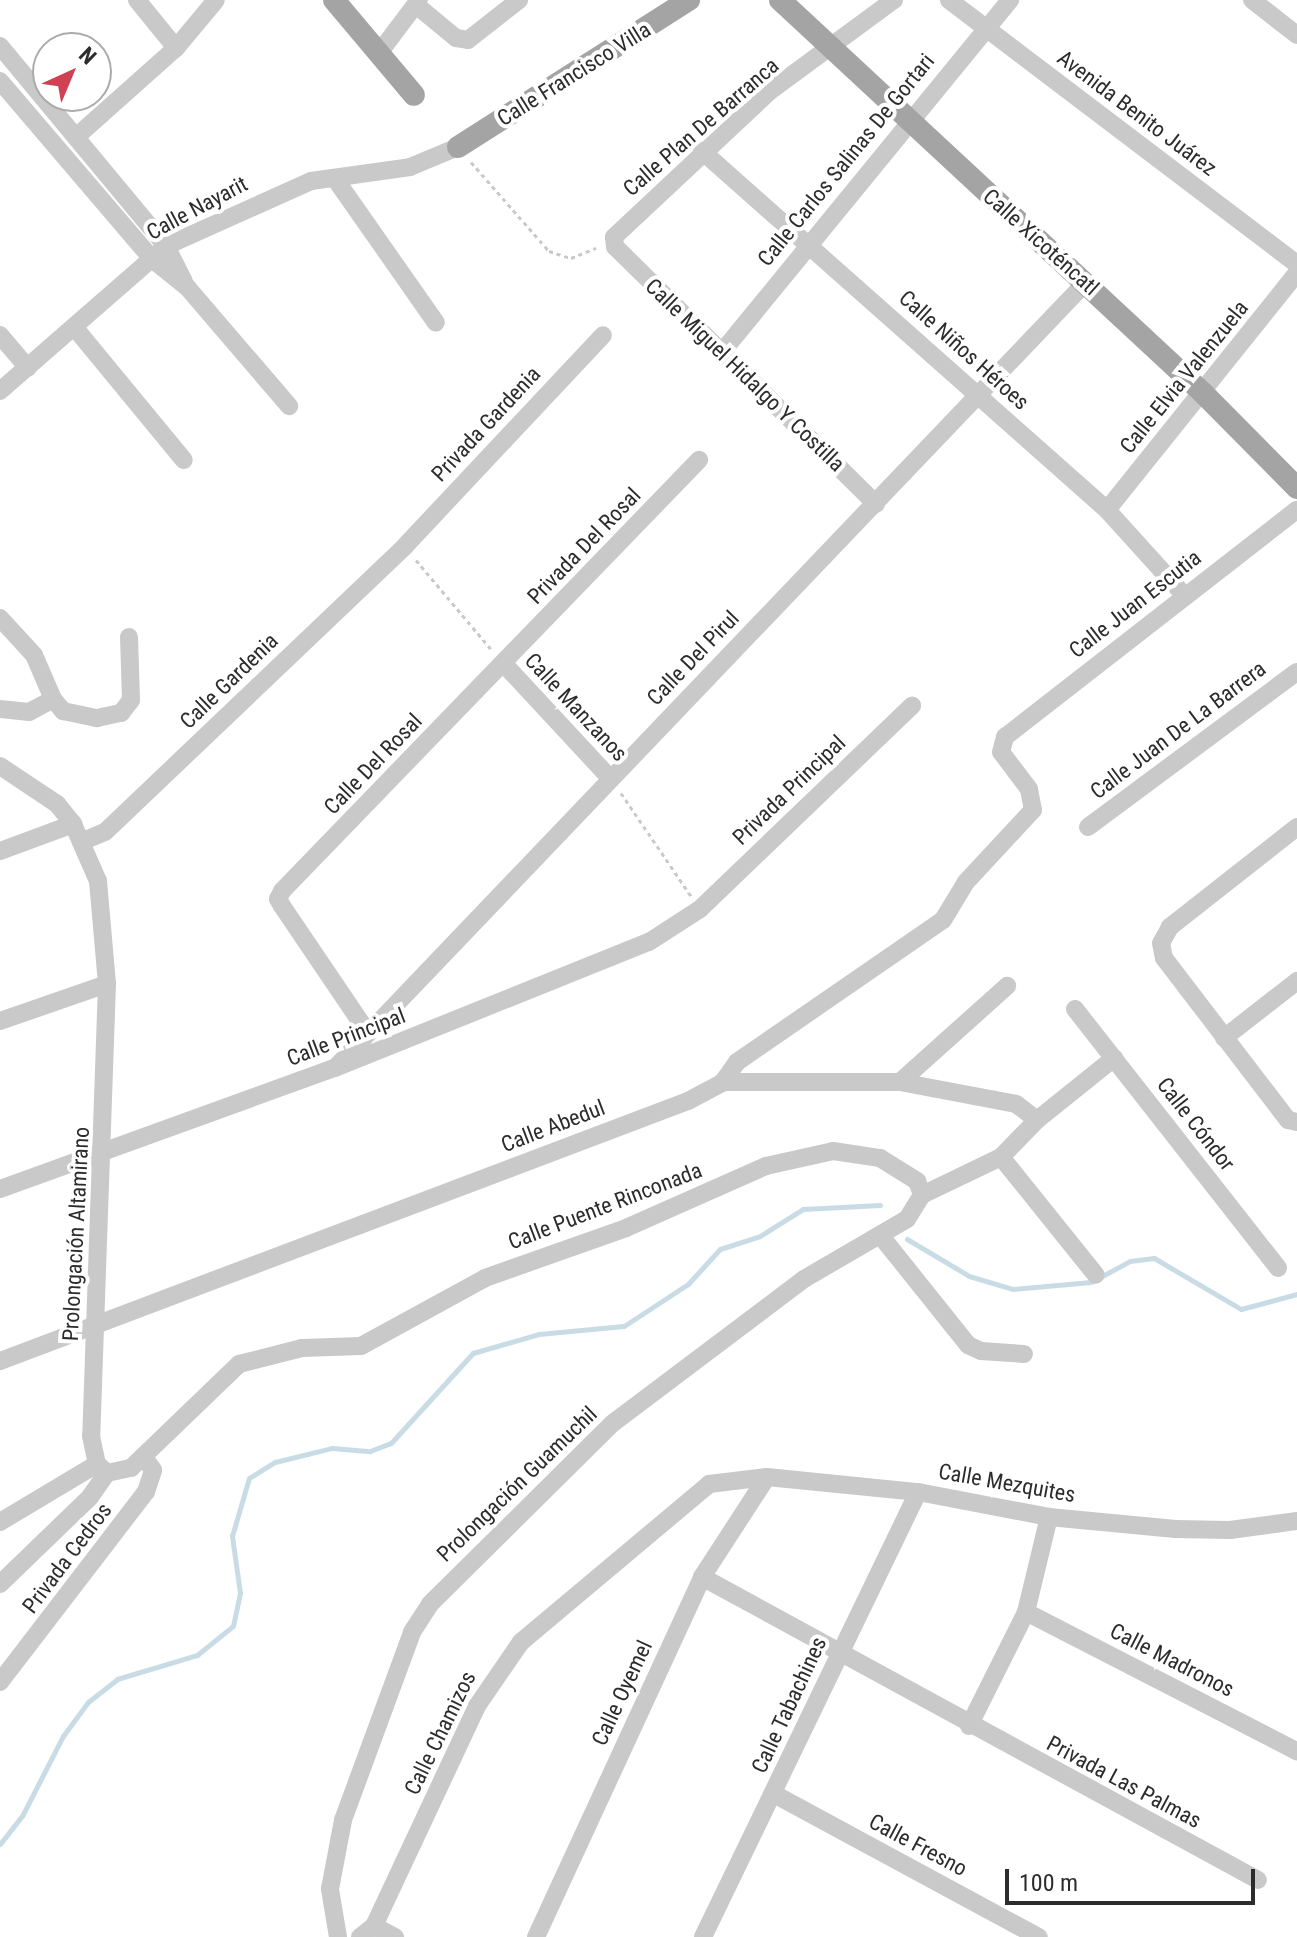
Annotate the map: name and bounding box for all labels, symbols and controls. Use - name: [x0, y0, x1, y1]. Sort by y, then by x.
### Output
- street label: Calle Francisco Villa: [492, 16, 656, 132]
- north arrow: [32, 32, 112, 112]
- text: N: [74, 42, 101, 69]
- street label: Avenida Benito Juárez: [1052, 44, 1222, 182]
- street label: Calle Carlos Salinas De Gortari: [752, 48, 940, 272]
- street label: Calle Plan De Barranca: [618, 52, 784, 202]
- street label: Calle Nayarit: [142, 170, 252, 246]
- street label: Calle Xicoténcatl: [978, 183, 1104, 301]
- street label: Calle Miguel Hidalgo Y Costilla: [640, 273, 850, 477]
- street label: Calle Niños Héroes: [894, 285, 1034, 415]
- street label: Calle Elvia Valenzuela: [1114, 295, 1254, 459]
- street label: Privada Gardenia: [426, 361, 546, 487]
- street label: Privada Del Rosal: [522, 482, 646, 610]
- street label: Calle Juan Escutia: [1064, 544, 1206, 664]
- street label: Calle Del Pirul: [641, 605, 745, 711]
- street label: Calle Gardenia: [175, 628, 283, 734]
- street label: Calle Manzanos: [519, 647, 633, 767]
- street label: Calle Juan De La Barrera: [1085, 655, 1271, 805]
- street label: Calle Del Rosal: [318, 708, 428, 820]
- street label: Privada Principal: [727, 730, 851, 850]
- street label: Calle Principal: [283, 1002, 409, 1072]
- street label: Calle Cóndor: [1151, 1072, 1241, 1176]
- street label: Calle Abedul: [497, 1094, 609, 1158]
- street label: Prolongación Altamirano: [57, 1126, 95, 1342]
- street label: Calle Puente Rinconada: [504, 1157, 706, 1255]
- street label: Prolongación Guamuchil: [432, 1401, 602, 1567]
- street label: Calle Mezquites: [937, 1458, 1077, 1508]
- street label: Privada Cedros: [17, 1498, 117, 1618]
- street label: Calle Madronos: [1106, 1617, 1238, 1703]
- street label: Calle Tabachines: [746, 1633, 832, 1777]
- street label: Calle Oyemel: [586, 1636, 658, 1750]
- street label: Calle Chamizos: [399, 1667, 481, 1799]
- street label: Privada Las Palmas: [1042, 1730, 1206, 1834]
- street label: Calle Fresno: [864, 1808, 972, 1882]
- scale bar: [1009, 1853, 1259, 1903]
- text: 100 m: [1019, 1869, 1078, 1897]

